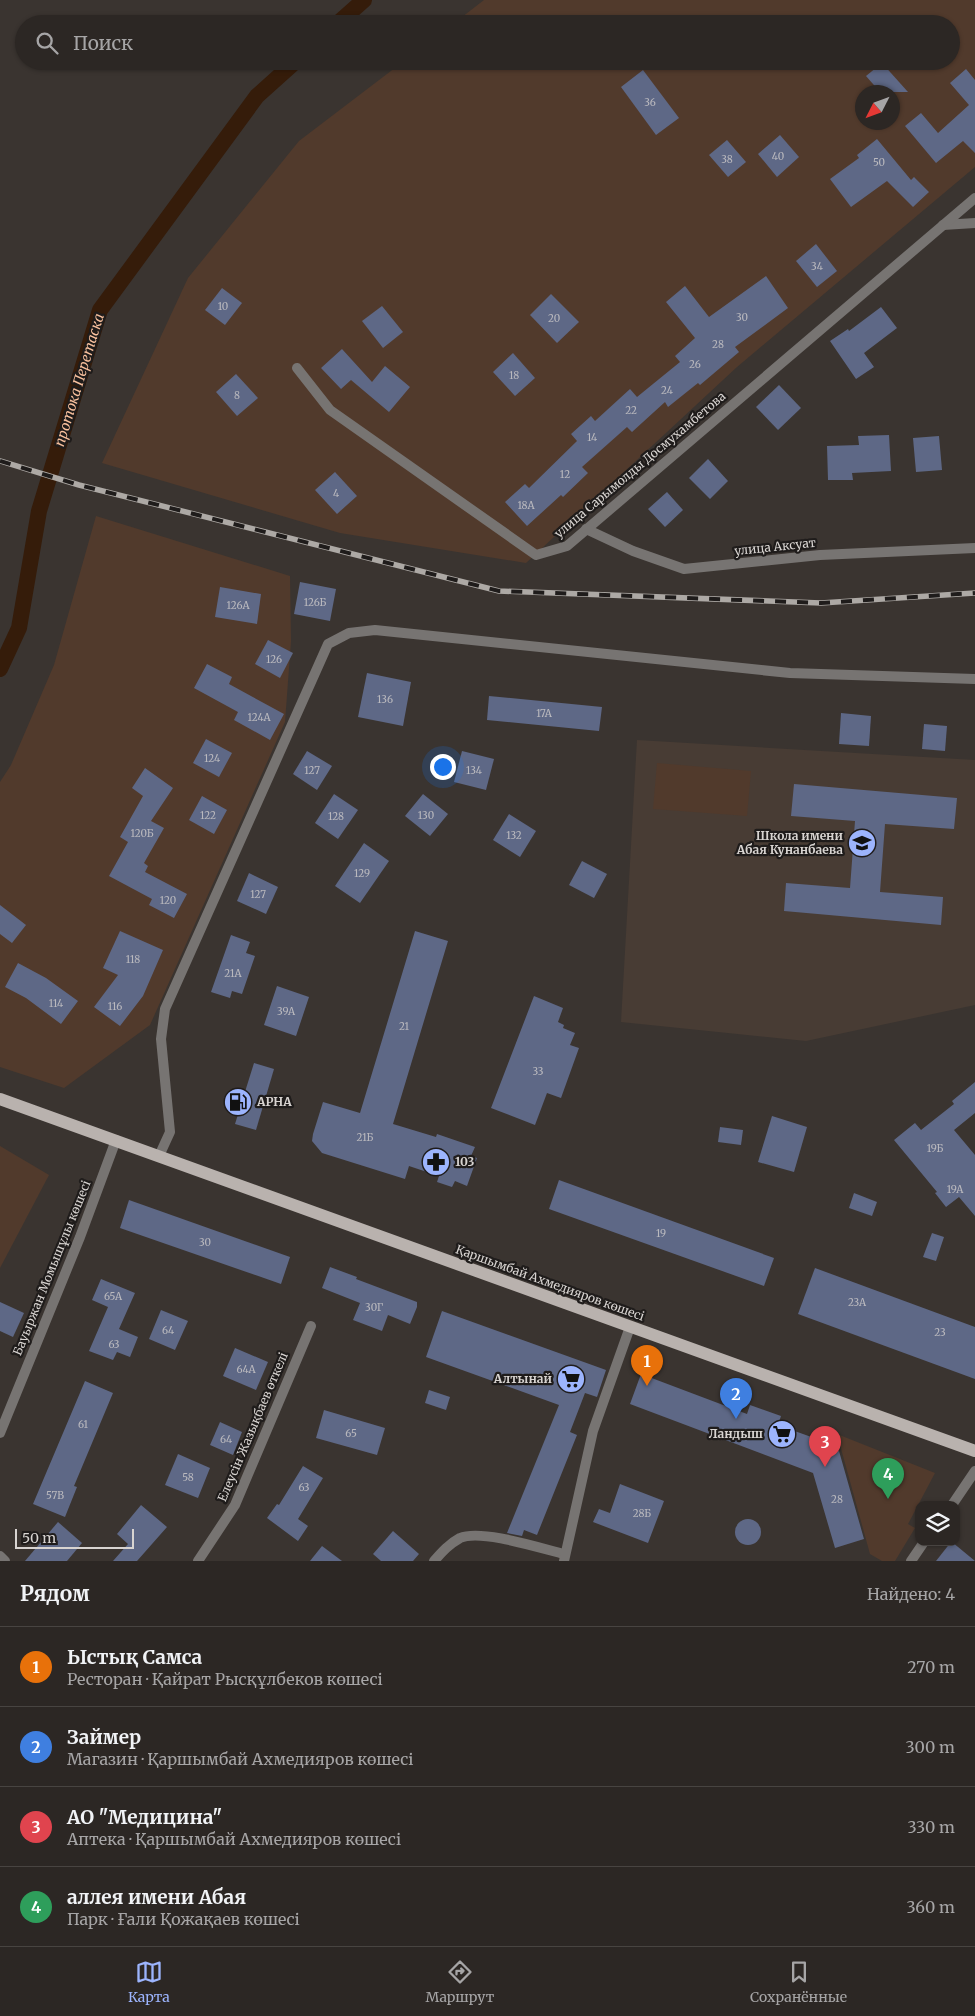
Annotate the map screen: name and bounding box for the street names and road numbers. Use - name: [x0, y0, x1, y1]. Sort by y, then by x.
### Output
- street label: улица Сарымолды Досмухамбетова: [551, 388, 729, 541]
- street label: улица Аксуат: [733, 535, 816, 558]
- street label: Бауыржан Момышұлы көшесі: [9, 1178, 94, 1358]
- street label: Қаршымбай Ахмедияров көшесі: [454, 1241, 647, 1324]
- street label: Елеусін Жазықбаев өткелі: [214, 1350, 291, 1504]

